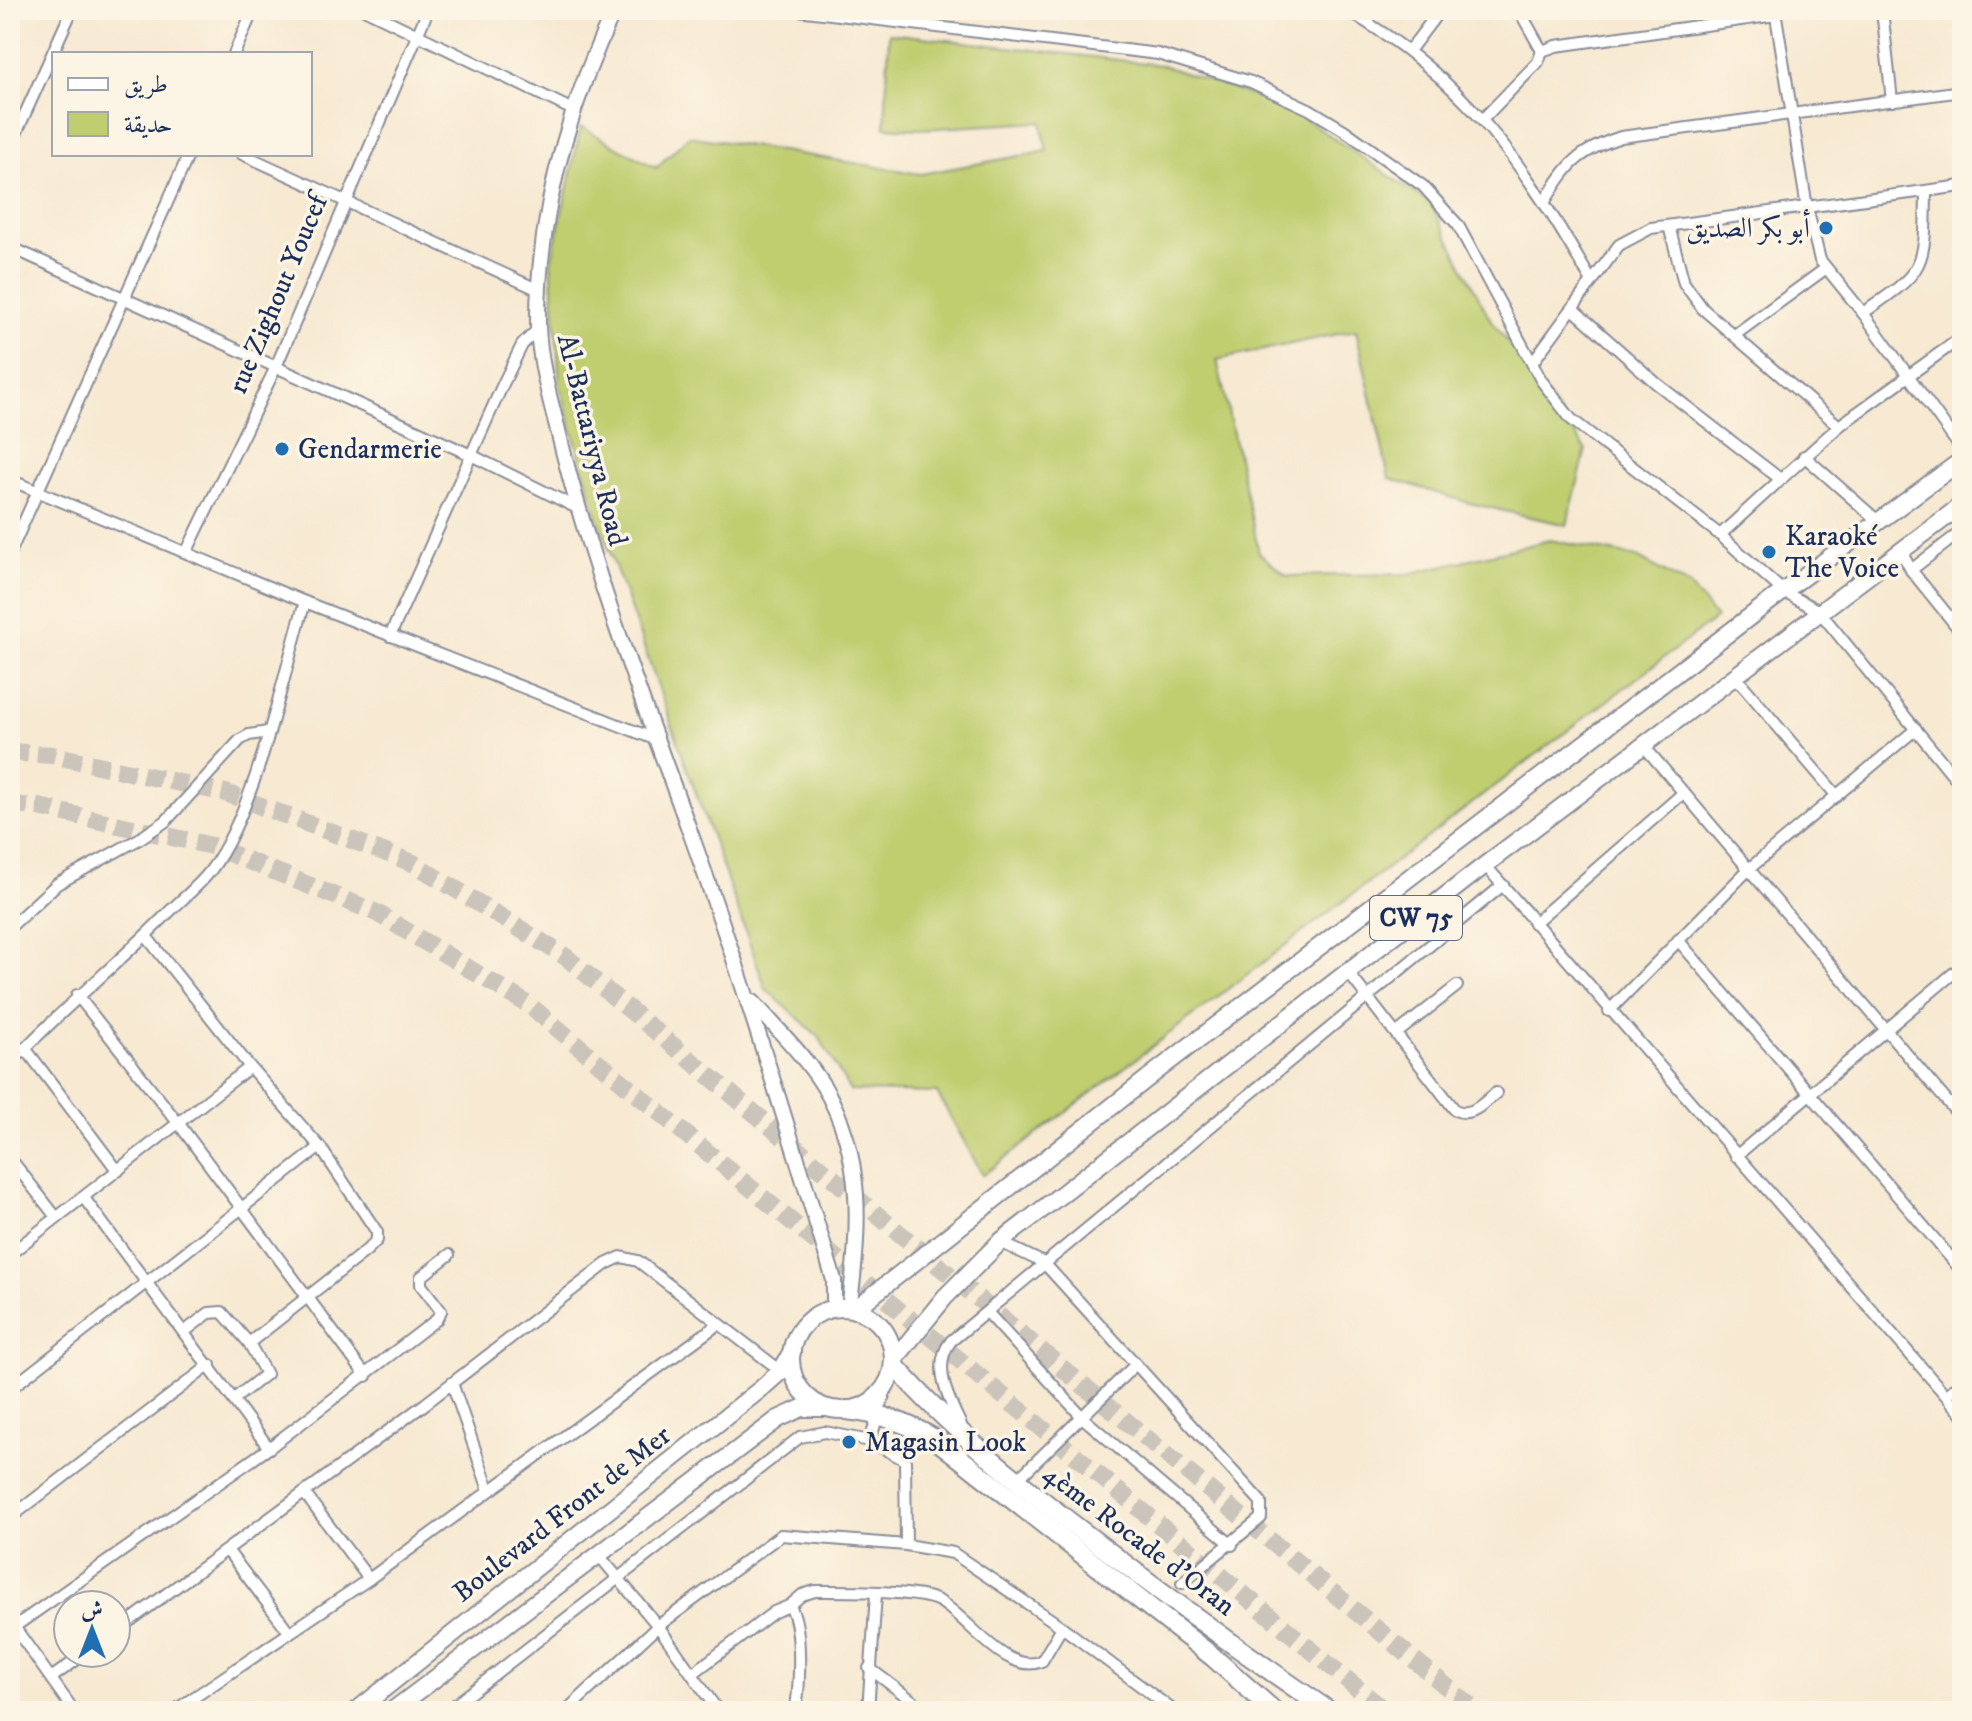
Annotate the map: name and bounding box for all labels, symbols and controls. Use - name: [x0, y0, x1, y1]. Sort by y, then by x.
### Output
- legend: [52, 52, 312, 156]
- text: طريق: [124, 70, 168, 100]
- text: حديقة: [124, 110, 173, 140]
- street label: rue Zighout Youcef: [220, 186, 337, 399]
- place label: أبو بكر الصديق: [1686, 208, 1810, 246]
- marker: أبو بكر الصديق: [1817, 219, 1835, 237]
- street label: Al-Battariyya Road: [549, 330, 635, 550]
- place label: Gendarmerie: [298, 432, 442, 467]
- marker: Gendarmerie: [273, 440, 291, 458]
- place label: Karaoké The Voice: [1785, 519, 1899, 586]
- marker: Karaoké The Voice: [1760, 543, 1778, 561]
- road number: CW 75: [1370, 896, 1462, 940]
- street label: Boulevard Front de Mer: [446, 1418, 679, 1610]
- place label: Magasin Look: [865, 1425, 1027, 1460]
- marker: Magasin Look: [840, 1433, 858, 1451]
- street label: 4ème Rocade d'Oran: [1036, 1456, 1242, 1624]
- north arrow: [52, 1589, 132, 1669]
- text: ش: [81, 1597, 103, 1624]

